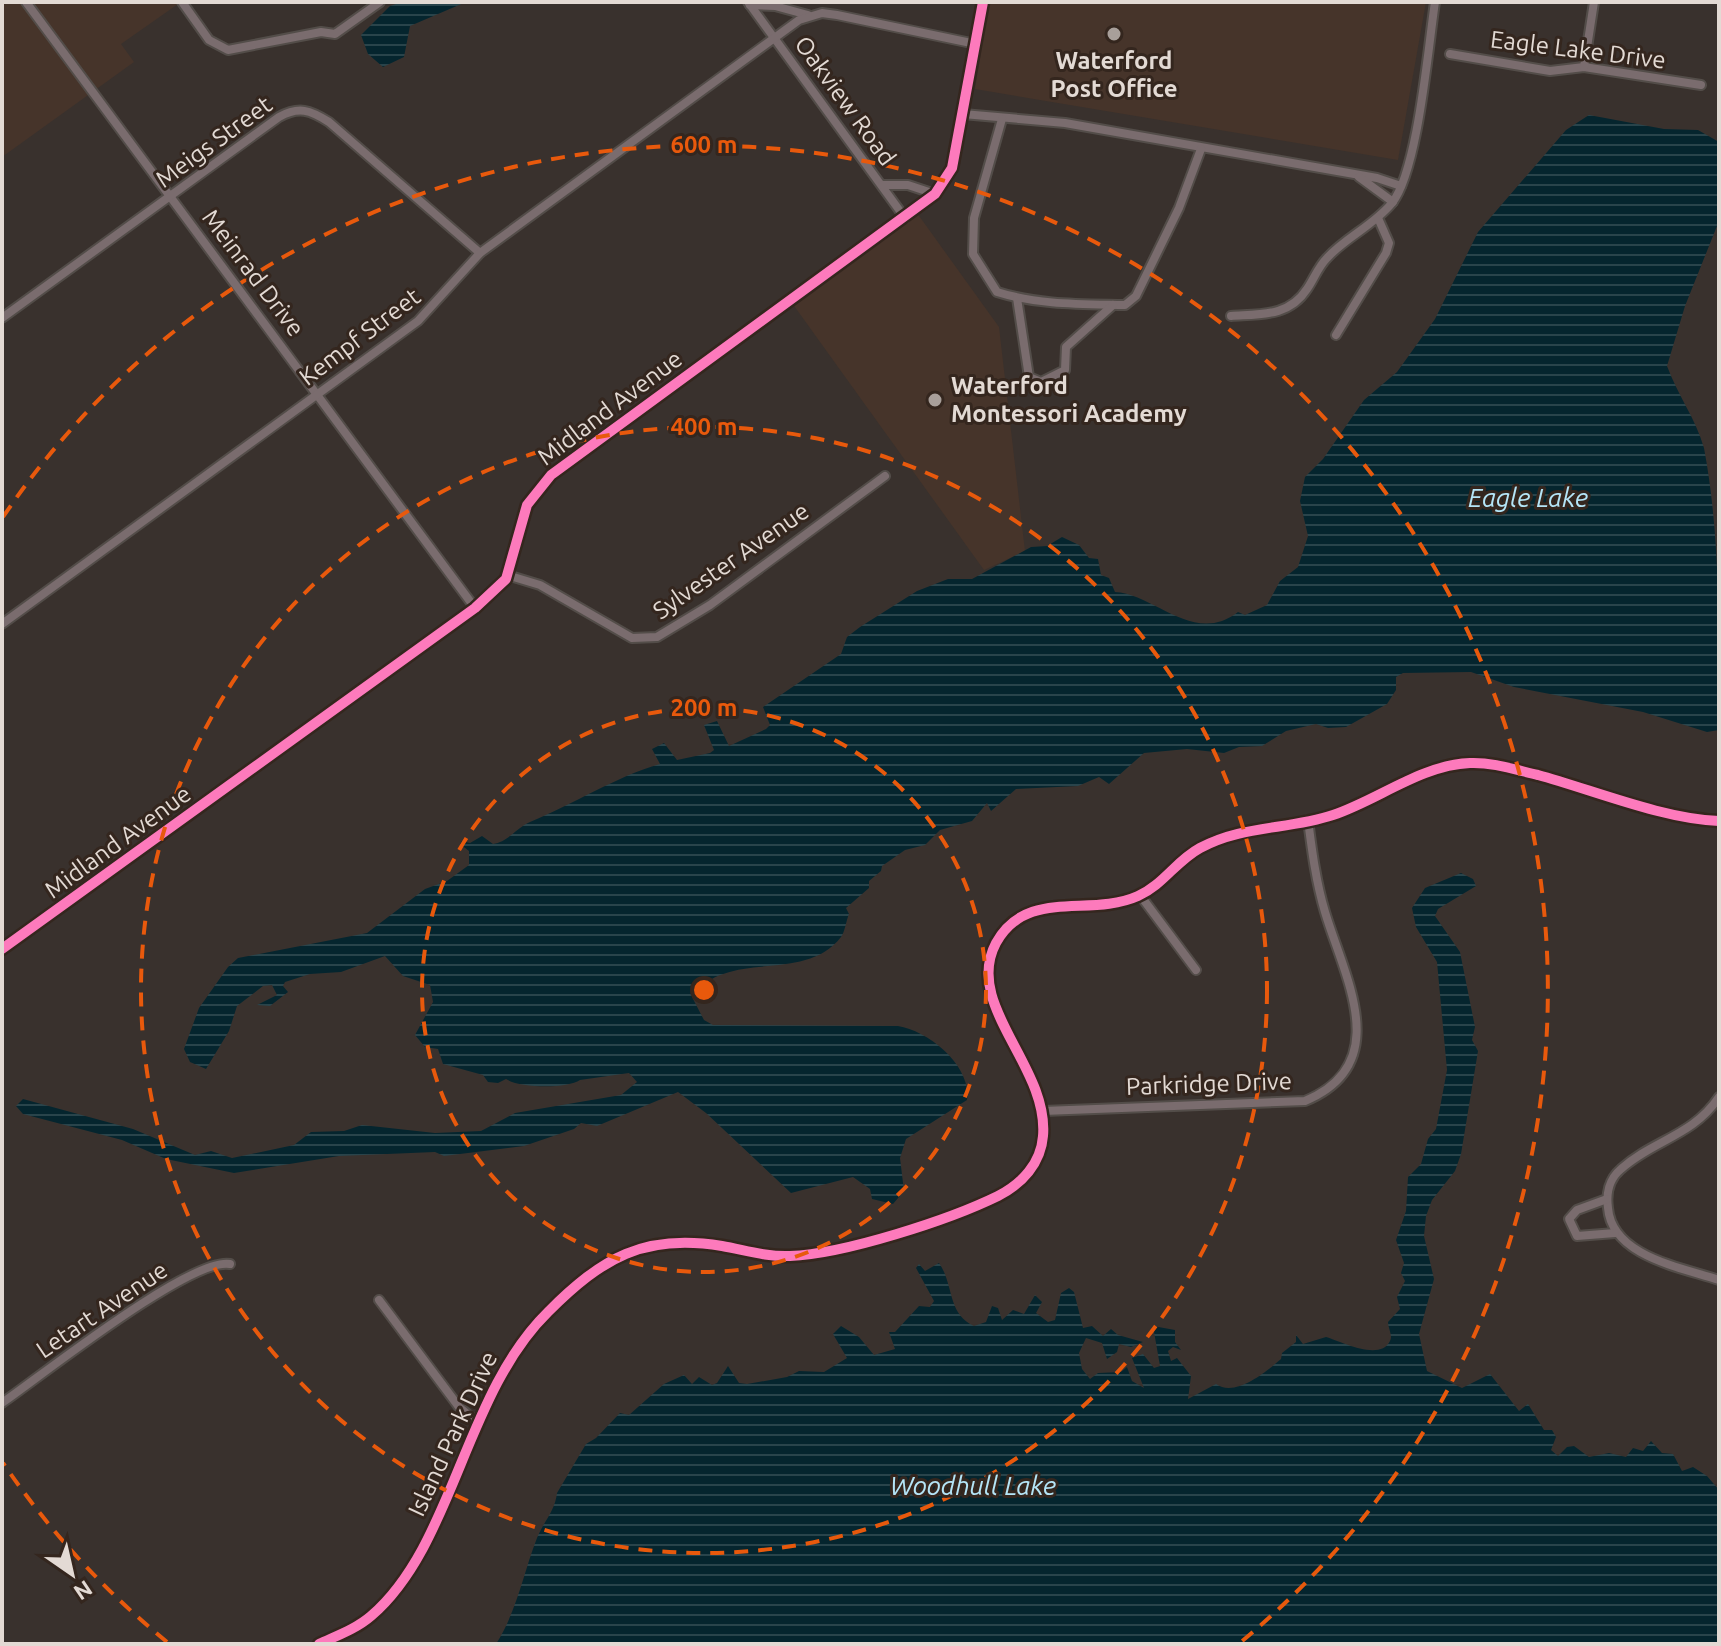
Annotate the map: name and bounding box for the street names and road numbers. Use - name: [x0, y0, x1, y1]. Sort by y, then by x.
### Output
- street label: Eagle Lake Drive: [1489, 25, 1667, 74]
- street label: Oakview Road: [789, 31, 901, 171]
- street label: Meigs Street: [150, 90, 277, 193]
- street label: Meinrad Drive: [197, 204, 310, 341]
- street label: Kempf Street: [294, 282, 426, 391]
- street label: Midland Avenue: [532, 345, 687, 471]
- street label: Sylvester Avenue: [648, 497, 814, 624]
- street label: Midland Avenue: [40, 780, 196, 904]
- street label: Parkridge Drive: [1126, 1067, 1292, 1100]
- street label: Letart Avenue: [31, 1256, 172, 1363]
- street label: Island Park Drive: [403, 1347, 502, 1520]

